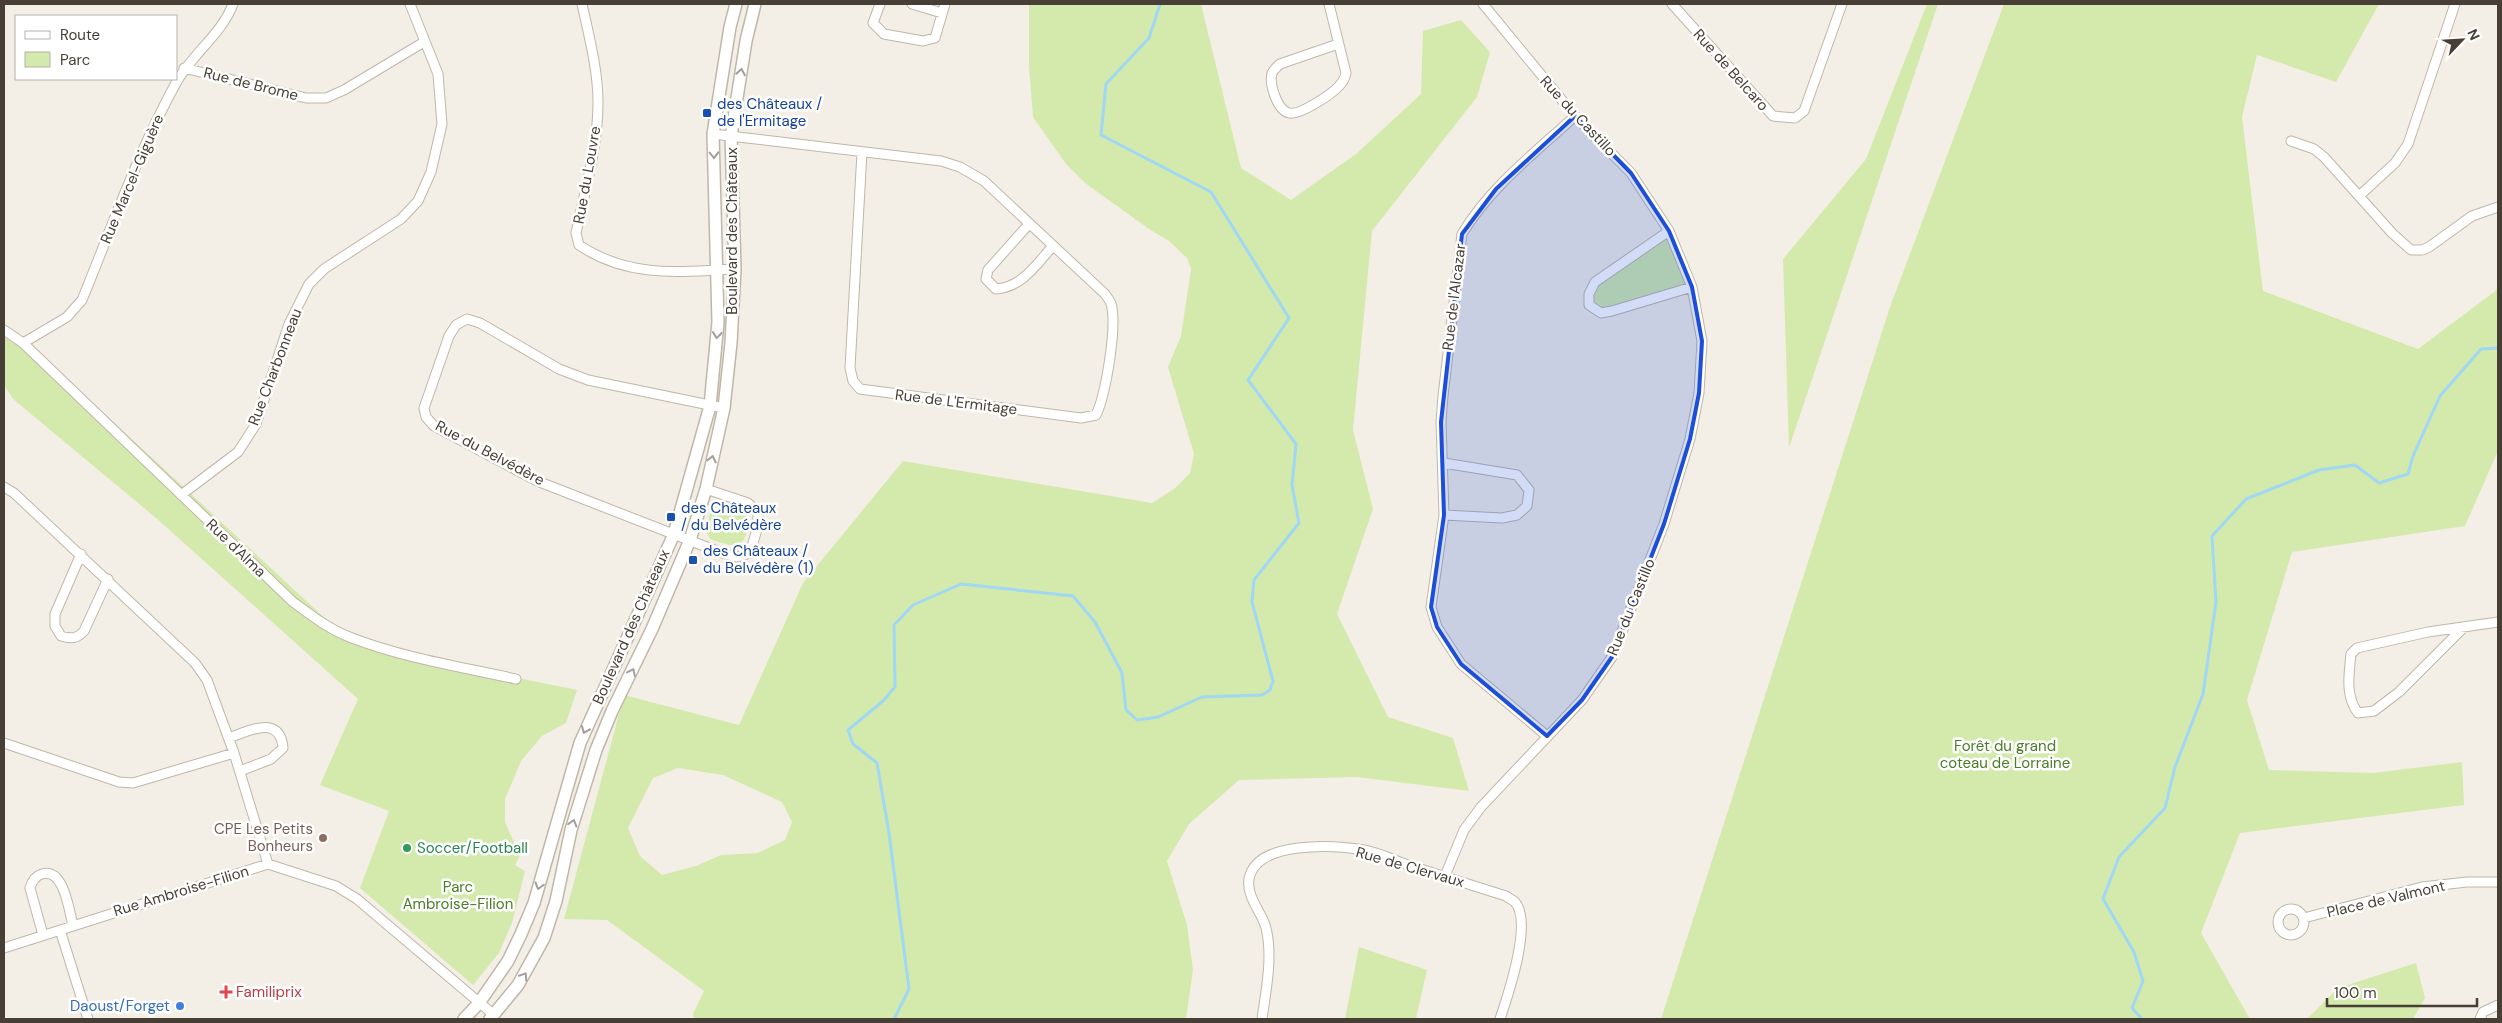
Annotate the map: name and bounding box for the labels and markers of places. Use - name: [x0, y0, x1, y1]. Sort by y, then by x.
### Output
- place label: des Châteaux / de l'Ermitage: [717, 94, 822, 131]
- marker: des Châteaux / de l'Ermitage: [701, 107, 713, 119]
- place label: des Châteaux / du Belvédère: [681, 498, 782, 535]
- marker: des Châteaux / du Belvédère: [665, 511, 677, 523]
- place label: des Châteaux / du Belvédère (1): [703, 541, 814, 578]
- marker: des Châteaux / du Belvédère (1): [687, 554, 699, 566]
- place label: CPE Les Petits Bonheurs: [214, 819, 313, 856]
- marker: CPE Les Petits Bonheurs: [317, 832, 329, 844]
- place label: Soccer/Football: [417, 838, 528, 858]
- marker: Soccer/Football: [401, 842, 413, 854]
- place label: Familiprix: [236, 982, 302, 1002]
- marker: Familiprix: [220, 986, 232, 998]
- place label: Daoust/Forget: [70, 996, 170, 1016]
- marker: Daoust/Forget: [174, 1000, 186, 1012]

